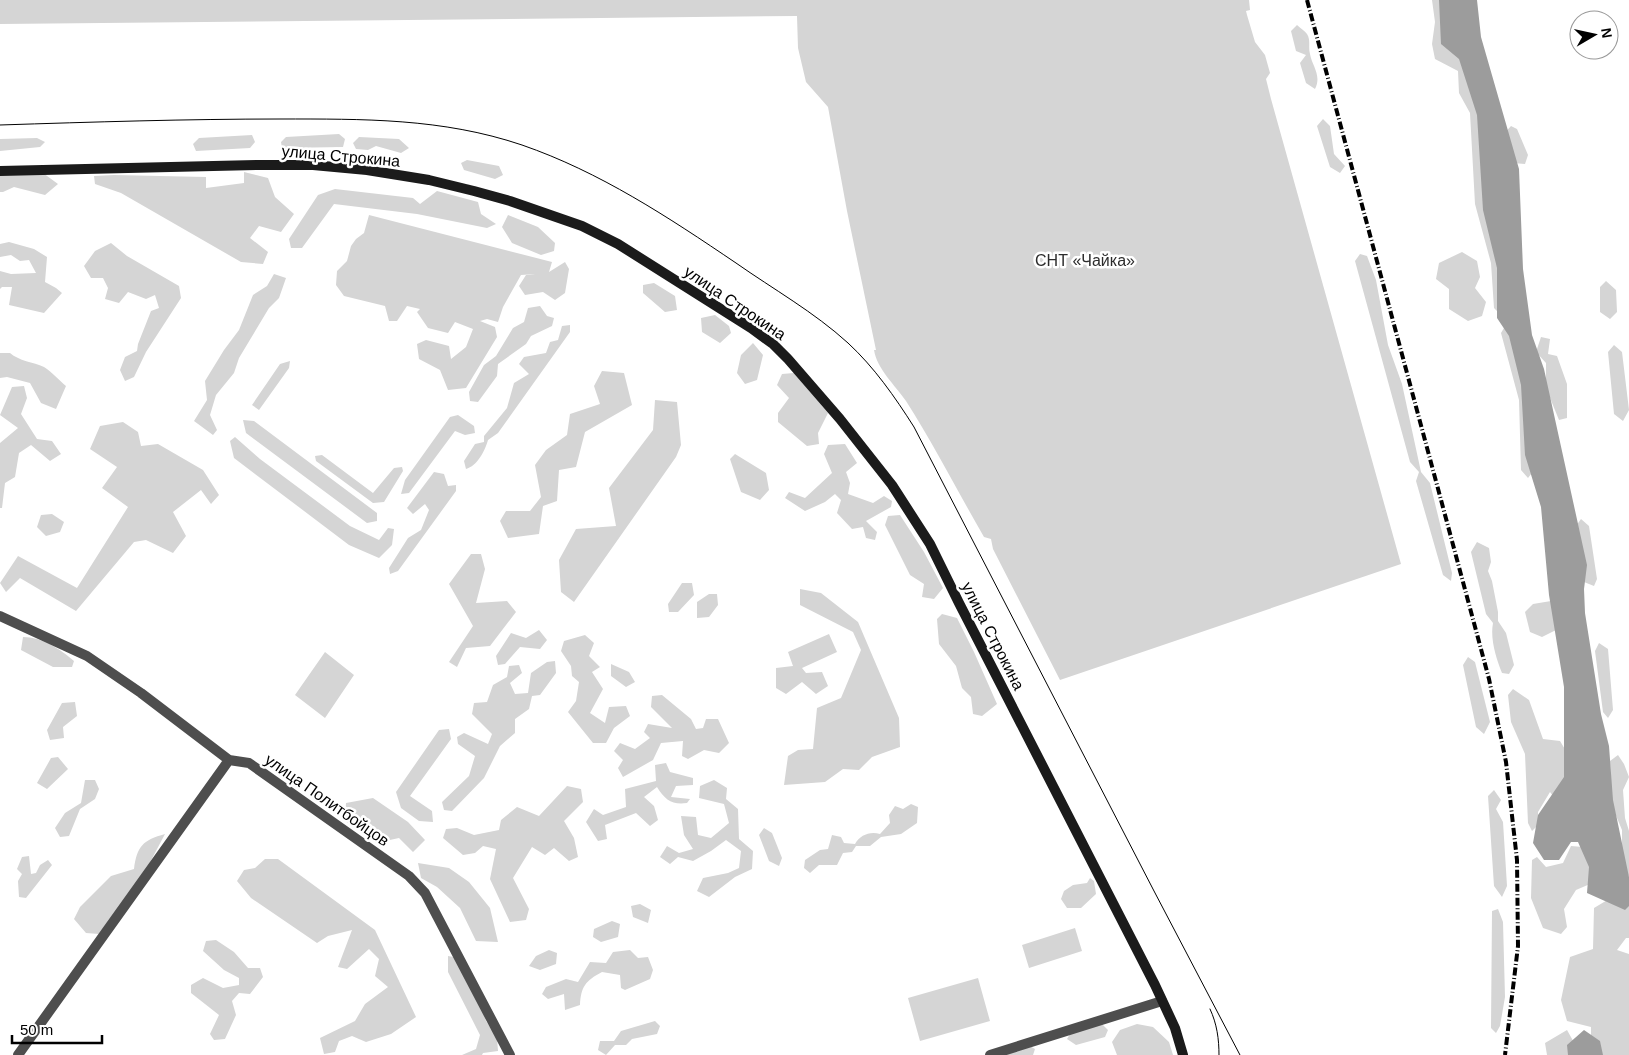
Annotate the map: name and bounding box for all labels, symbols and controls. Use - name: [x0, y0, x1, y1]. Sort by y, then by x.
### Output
- north arrow: [1569, 10, 1619, 60]
- text: N: [1598, 27, 1616, 39]
- street label: улица Строкина: [281, 142, 401, 170]
- park label: СНТ «Чайка»: [1035, 252, 1135, 269]
- street label: улица Строкина: [681, 263, 789, 343]
- street label: улица Строкина: [958, 579, 1028, 693]
- street label: улица Политбойцов: [262, 751, 392, 849]
- scale bar: [12, 1012, 102, 1044]
- text: 50 m: [20, 1021, 53, 1038]

